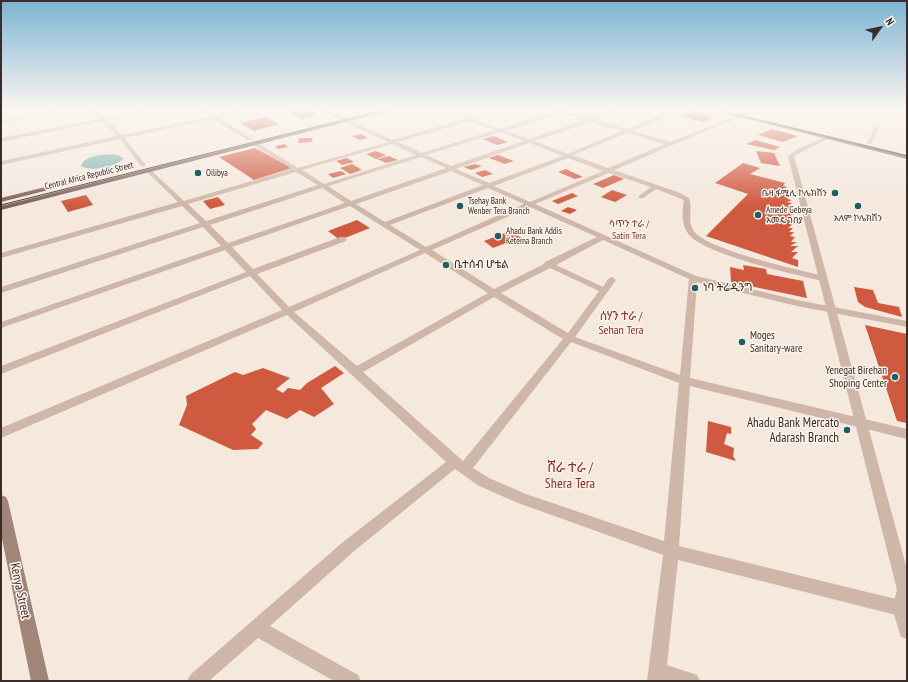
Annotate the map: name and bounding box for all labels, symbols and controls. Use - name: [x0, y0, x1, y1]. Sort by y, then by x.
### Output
- north arrow: [860, 8, 900, 48]
- text: N: [883, 15, 898, 28]
- street label: Central Africa Republic Street: [44, 160, 134, 192]
- marker: Oilibya: [193, 168, 203, 178]
- place label: Oilibya: [206, 168, 228, 178]
- place label: ቤዛ ፋሚሊ ኮሌክሽን: [762, 188, 827, 198]
- marker: ቤዛ ፋሚሊ ኮሌክሽን: [830, 188, 840, 198]
- place label: Tsehay Bank Wenber Tera Branch: [468, 196, 530, 217]
- marker: Tsehay Bank Wenber Tera Branch: [455, 201, 465, 211]
- marker: አለም ኮሌክሽን: [853, 201, 863, 211]
- place label: Amede Gebeya አመዴ ገበያ: [766, 205, 812, 226]
- marker: Amede Gebeya አመዴ ገበያ: [753, 210, 763, 220]
- place label: አለም ኮሌክሽን: [834, 213, 882, 223]
- district label: ሳጥን ተራ / Satin Tera: [607, 218, 651, 242]
- place label: Ahadu Bank Addis Ketema Branch: [506, 226, 562, 247]
- marker: Ahadu Bank Addis Ketema Branch: [493, 231, 503, 241]
- place label: ቤተሰብ ሆቴል: [454, 258, 509, 272]
- marker: ቤተሰብ ሆቴል: [441, 260, 451, 270]
- place label: ነባ ትሬዲንግ: [703, 281, 753, 295]
- marker: ነባ ትሬዲንግ: [690, 283, 700, 293]
- district label: ሰሃን ተራ / Sehan Tera: [593, 310, 649, 338]
- place label: Moges Sanitary-ware: [750, 329, 803, 355]
- marker: Moges Sanitary-ware: [737, 337, 747, 347]
- place label: Yenegat Birehan Shoping Center: [825, 364, 887, 390]
- marker: Yenegat Birehan Shoping Center: [890, 372, 900, 382]
- place label: Ahadu Bank Mercato Adarash Branch: [747, 415, 839, 446]
- marker: Ahadu Bank Mercato Adarash Branch: [842, 425, 852, 435]
- district label: ሸራ ተራ / Shera Tera: [540, 460, 600, 492]
- street label: Kenya Street: [6, 562, 34, 620]

